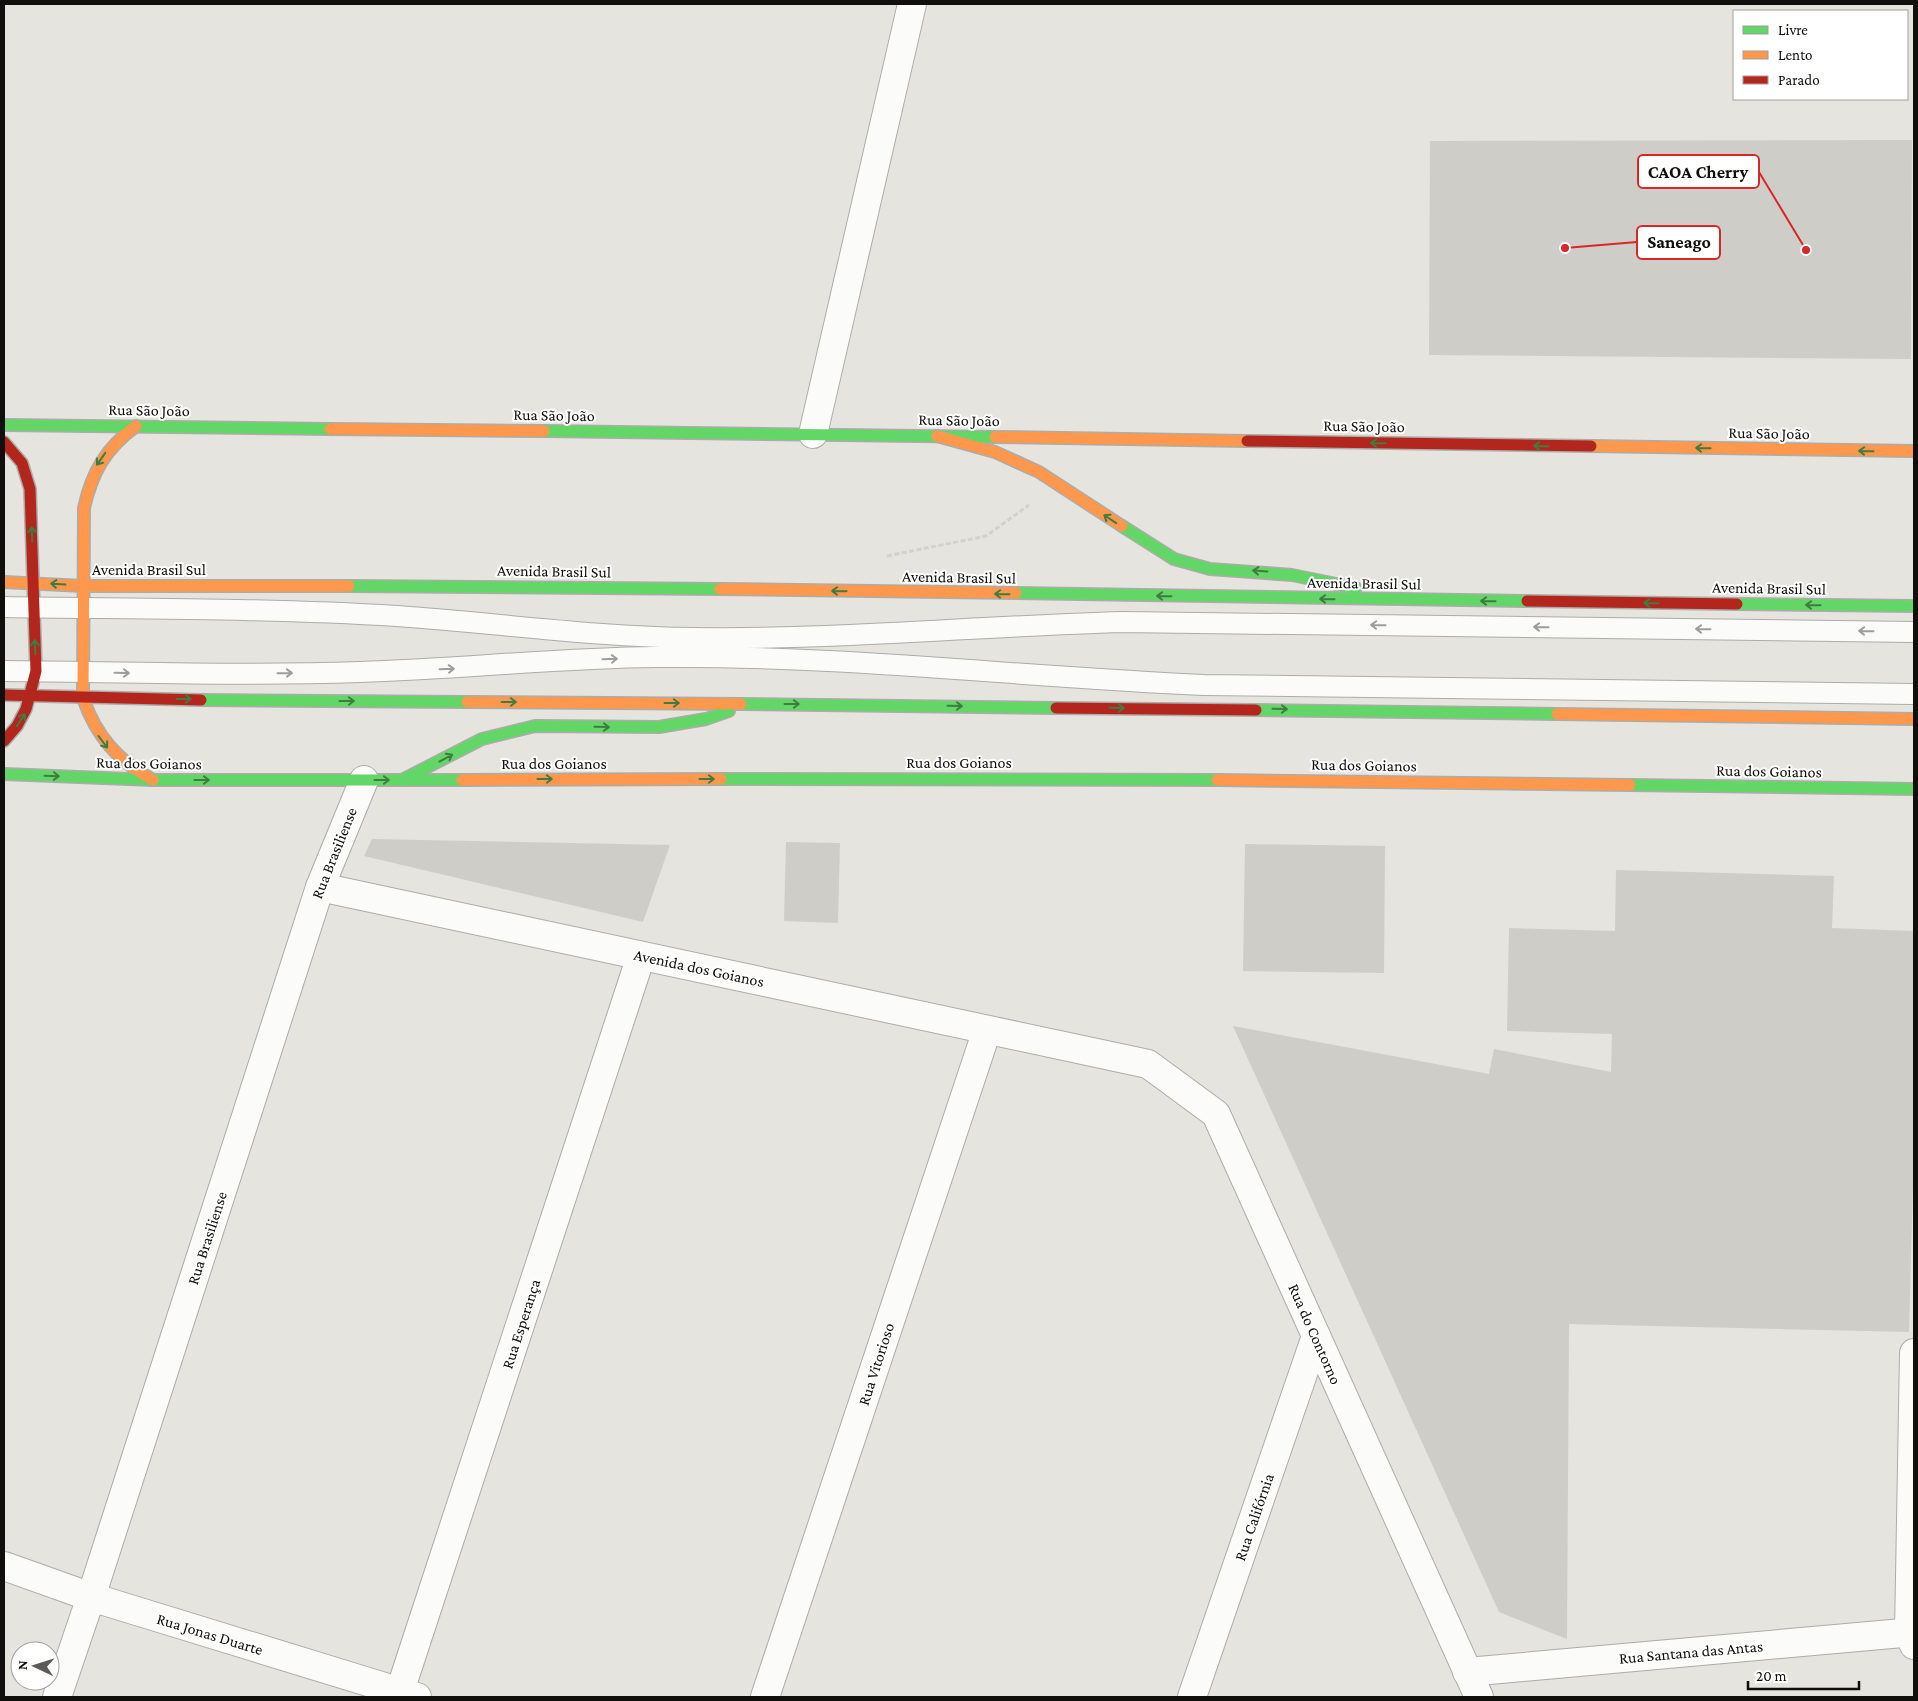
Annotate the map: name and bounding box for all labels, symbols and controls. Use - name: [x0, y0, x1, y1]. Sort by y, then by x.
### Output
- legend: [1733, 10, 1908, 100]
- text: Livre: [1778, 22, 1808, 38]
- text: Lento: [1778, 47, 1812, 63]
- text: Parado: [1778, 72, 1820, 88]
- callout: CAOA Cherry: [1638, 155, 1759, 188]
- text: CAOA Cherry: [1648, 162, 1749, 182]
- callout: Saneago: [1637, 226, 1720, 259]
- text: Saneago: [1647, 232, 1711, 252]
- street label: Rua São João: [108, 401, 190, 420]
- street label: Rua São João: [513, 406, 595, 425]
- street label: Rua São João: [918, 411, 1000, 430]
- street label: Rua São João: [1323, 417, 1405, 436]
- street label: Rua São João: [1728, 424, 1810, 443]
- one-way arrow: [1370, 438, 1386, 448]
- one-way arrow: [1533, 441, 1549, 450]
- one-way arrow: [1695, 443, 1712, 453]
- one-way arrow: [1858, 446, 1874, 456]
- one-way arrow: [96, 452, 106, 466]
- one-way arrow: [1104, 514, 1118, 524]
- one-way arrow: [27, 527, 37, 543]
- street label: Avenida Brasil Sul: [92, 561, 206, 578]
- street label: Avenida Brasil Sul: [497, 562, 611, 580]
- one-way arrow: [1252, 567, 1268, 576]
- street label: Avenida Brasil Sul: [902, 568, 1016, 586]
- street label: Avenida Brasil Sul: [1307, 574, 1421, 592]
- street label: Avenida Brasil Sul: [1712, 579, 1826, 597]
- one-way arrow: [50, 580, 66, 589]
- one-way arrow: [831, 586, 848, 596]
- one-way arrow: [994, 589, 1010, 599]
- one-way arrow: [1156, 591, 1172, 601]
- one-way arrow: [1319, 594, 1335, 603]
- one-way arrow: [1480, 596, 1496, 606]
- one-way arrow: [1643, 598, 1659, 608]
- one-way arrow: [1805, 600, 1822, 610]
- one-way arrow: [1370, 620, 1386, 630]
- one-way arrow: [1533, 622, 1549, 632]
- one-way arrow: [1695, 624, 1712, 634]
- one-way arrow: [1858, 626, 1874, 636]
- one-way arrow: [30, 640, 40, 656]
- one-way arrow: [601, 654, 617, 663]
- one-way arrow: [439, 664, 455, 673]
- one-way arrow: [114, 668, 130, 677]
- one-way arrow: [276, 668, 293, 678]
- one-way arrow: [176, 694, 192, 704]
- one-way arrow: [338, 696, 355, 706]
- one-way arrow: [501, 697, 517, 707]
- one-way arrow: [664, 698, 680, 708]
- one-way arrow: [784, 699, 800, 709]
- one-way arrow: [946, 701, 963, 711]
- one-way arrow: [1109, 703, 1125, 712]
- one-way arrow: [1272, 704, 1288, 714]
- one-way arrow: [15, 713, 26, 727]
- one-way arrow: [594, 722, 610, 731]
- one-way arrow: [98, 735, 109, 748]
- one-way arrow: [438, 753, 453, 763]
- street label: Rua dos Goianos: [96, 754, 202, 772]
- street label: Rua dos Goianos: [906, 754, 1012, 771]
- street label: Rua dos Goianos: [501, 755, 607, 772]
- street label: Rua dos Goianos: [1311, 756, 1417, 774]
- street label: Rua dos Goianos: [1716, 762, 1822, 780]
- one-way arrow: [44, 772, 60, 781]
- one-way arrow: [536, 774, 552, 784]
- one-way arrow: [698, 774, 715, 784]
- one-way arrow: [194, 775, 210, 785]
- one-way arrow: [374, 775, 390, 785]
- street label: Rua Brasiliense: [308, 805, 360, 901]
- street label: Avenida dos Goianos: [632, 946, 766, 990]
- street label: Rua Brasiliense: [184, 1189, 230, 1287]
- street label: Rua Esperança: [498, 1276, 545, 1371]
- street label: Rua do Contorno: [1285, 1281, 1345, 1387]
- street label: Rua Vitorioso: [855, 1321, 897, 1407]
- street label: Rua Califórnia: [1231, 1471, 1277, 1563]
- street label: Rua Jonas Duarte: [155, 1610, 265, 1659]
- street label: Rua Santana das Antas: [1618, 1637, 1764, 1667]
- north arrow: [10, 1641, 60, 1691]
- scale bar: [1748, 1658, 1859, 1690]
- text: N: [14, 1659, 30, 1670]
- text: 20 m: [1756, 1668, 1787, 1684]

